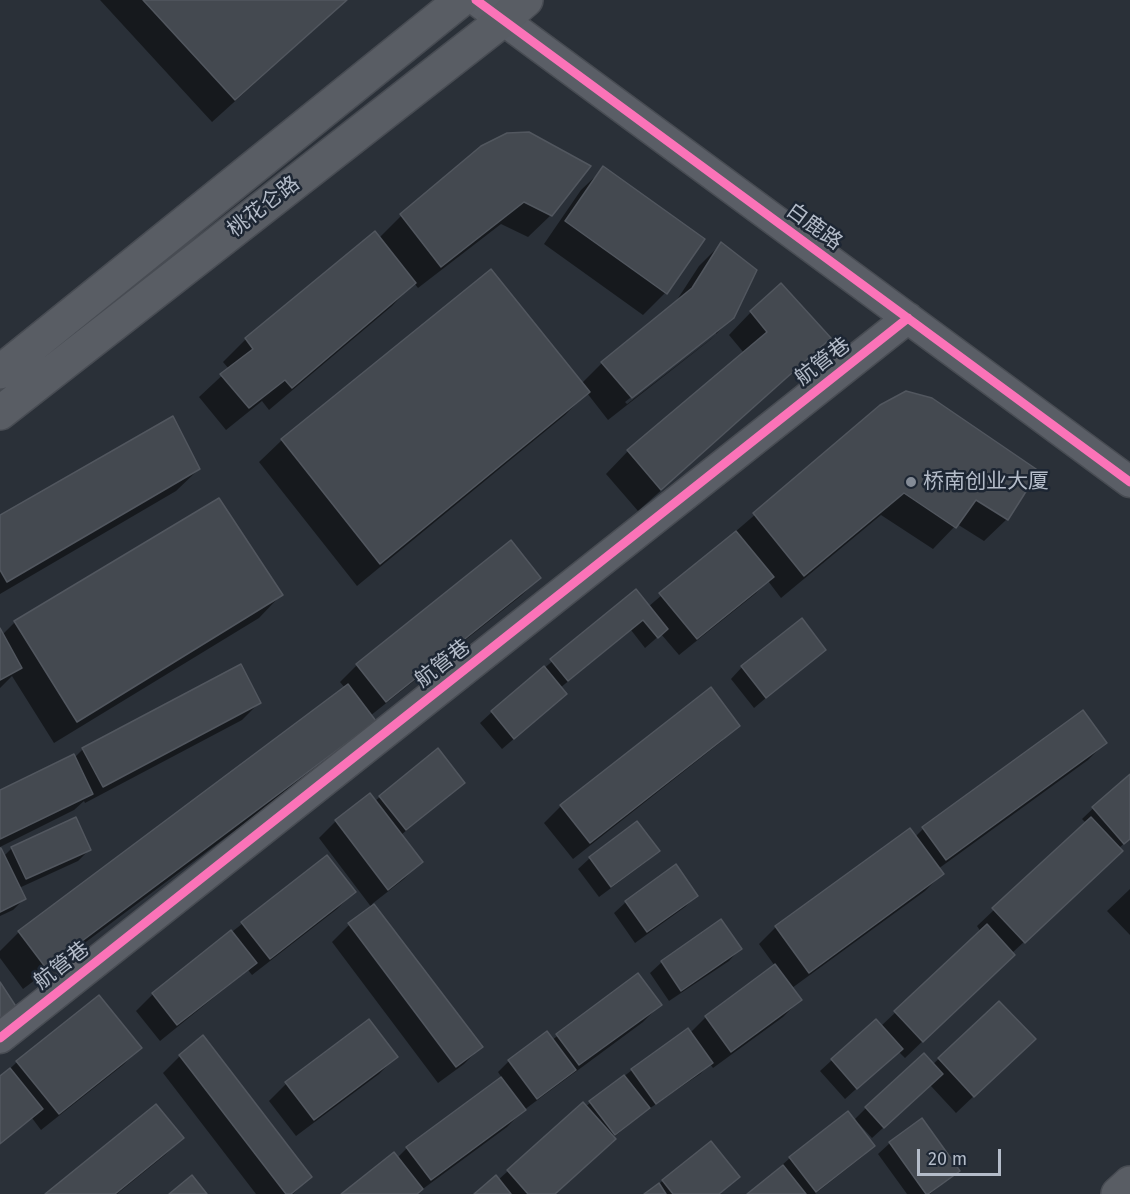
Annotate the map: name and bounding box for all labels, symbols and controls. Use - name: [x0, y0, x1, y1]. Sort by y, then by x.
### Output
- street label: 桃花仑路: [223, 171, 305, 243]
- street label: 白鹿路: [781, 198, 847, 256]
- street label: 航管巷: [790, 333, 856, 391]
- place label: 桥南创业大厦: [923, 469, 1049, 495]
- marker: 桥南创业大厦: [904, 475, 918, 489]
- street label: 航管巷: [410, 635, 476, 693]
- street label: 航管巷: [29, 937, 95, 995]
- scale bar: [920, 1137, 1004, 1175]
- text: 20 m: [928, 1148, 967, 1170]

